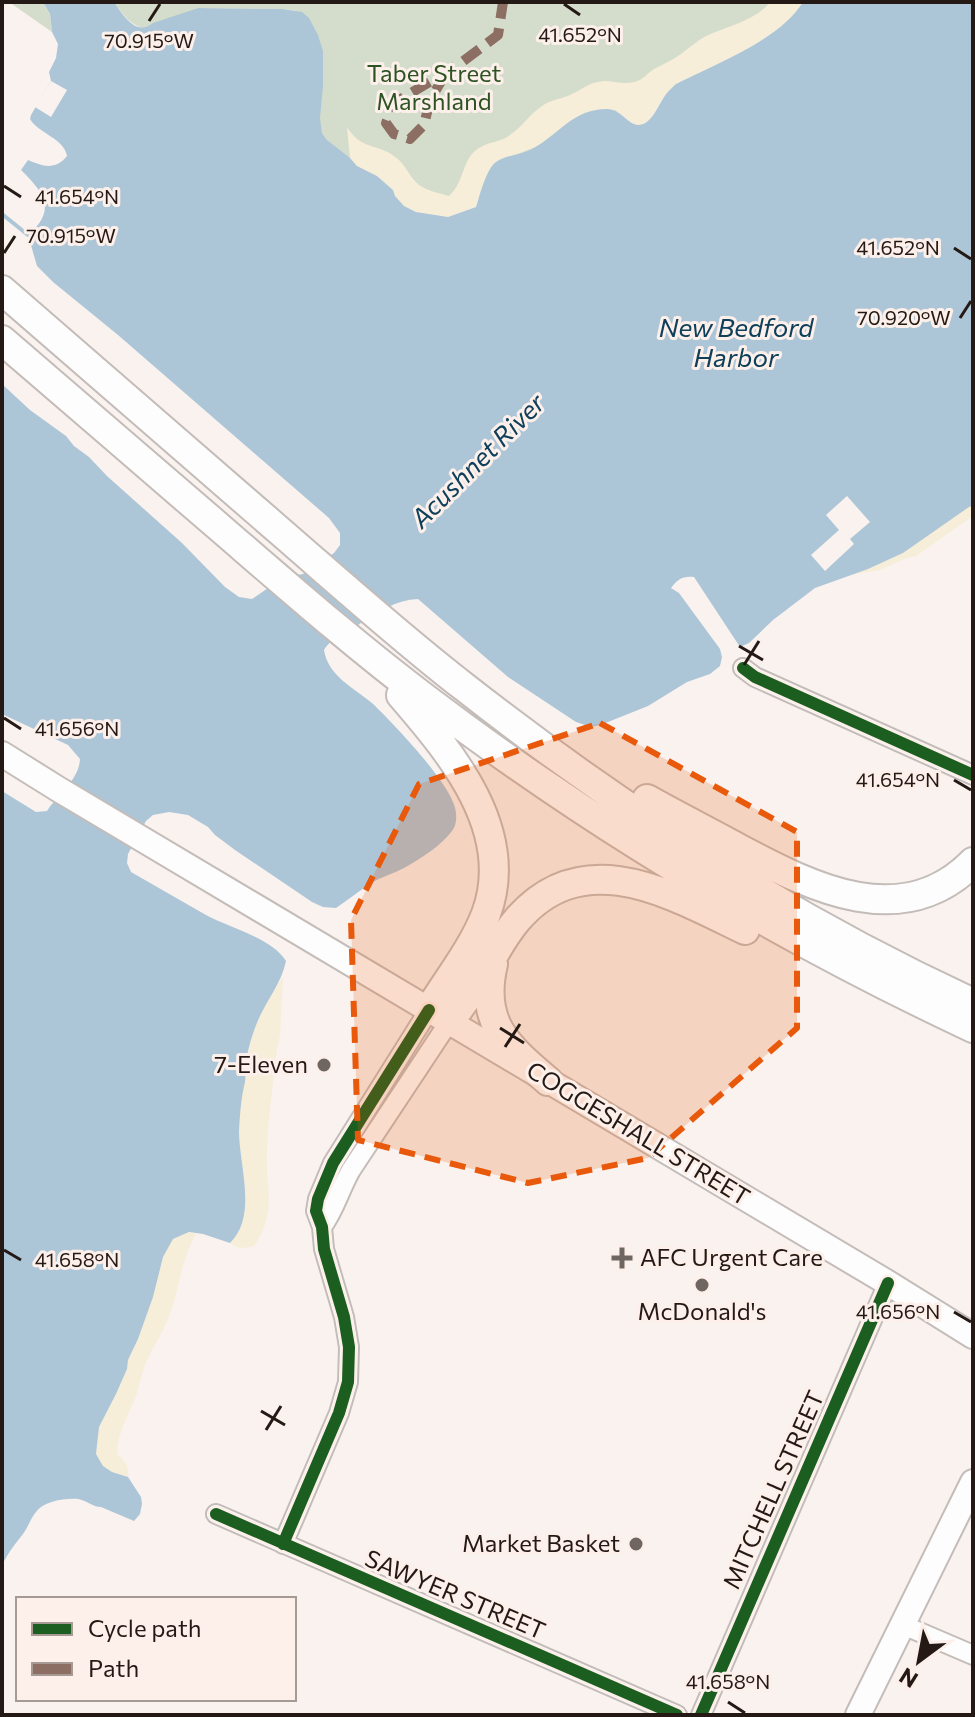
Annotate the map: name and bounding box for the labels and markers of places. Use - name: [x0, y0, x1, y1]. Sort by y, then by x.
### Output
- place label: 7-Eleven: [214, 1049, 308, 1078]
- marker: 7-Eleven: [315, 1056, 333, 1074]
- place label: AFC Urgent Care: [640, 1242, 823, 1271]
- marker: AFC Urgent Care: [611, 1247, 633, 1269]
- marker: McDonald's: [693, 1276, 711, 1294]
- place label: McDonald's: [638, 1296, 766, 1325]
- place label: Market Basket: [462, 1528, 620, 1557]
- marker: Market Basket: [627, 1535, 645, 1553]

